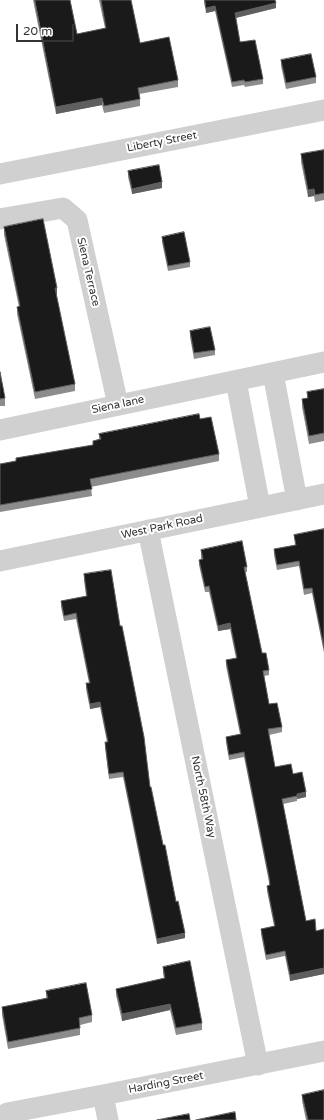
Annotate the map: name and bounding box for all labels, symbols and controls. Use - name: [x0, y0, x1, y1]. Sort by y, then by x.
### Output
- scale bar: [18, 16, 76, 42]
- text: 20 m: [23, 24, 52, 38]
- street label: Liberty Street: [126, 129, 198, 155]
- street label: Siena Terrace: [74, 236, 102, 308]
- street label: Siena lane: [91, 393, 145, 417]
- street label: West Park Road: [120, 512, 204, 542]
- street label: North 58th Way: [188, 755, 218, 839]
- street label: Harding Street: [127, 1069, 205, 1097]

